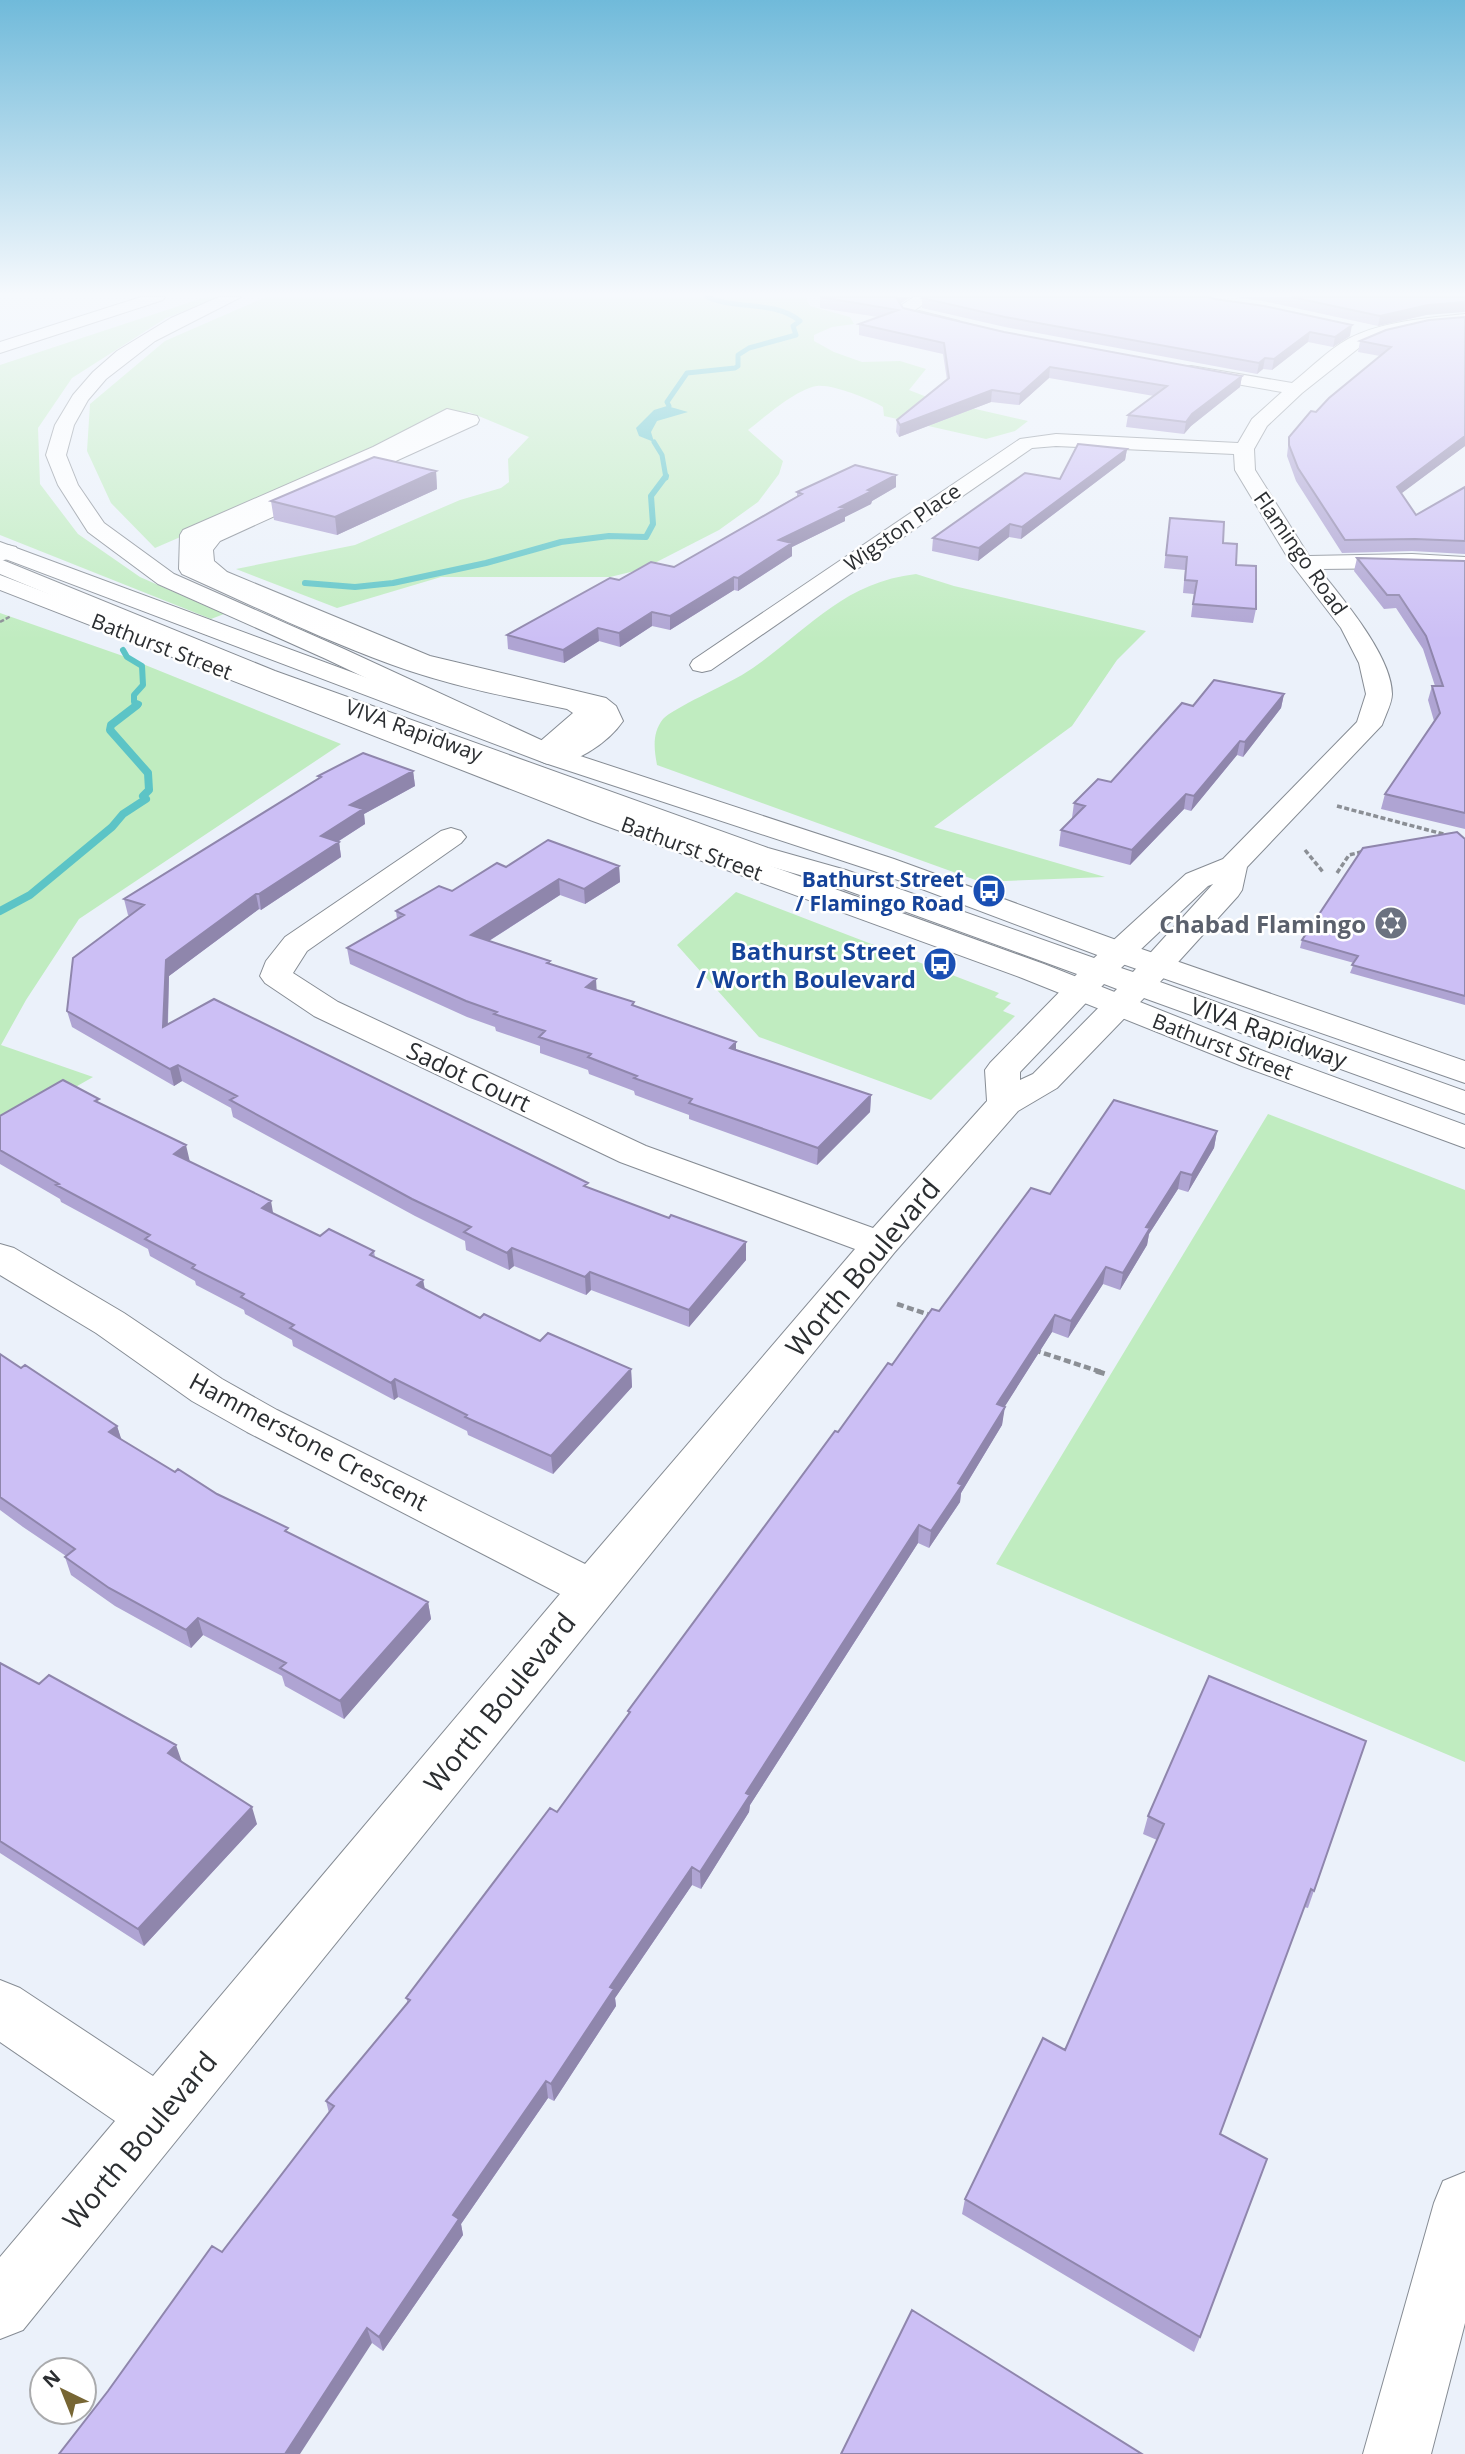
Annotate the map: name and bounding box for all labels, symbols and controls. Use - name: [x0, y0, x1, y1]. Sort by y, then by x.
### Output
- street label: Wigston Place: [838, 477, 966, 577]
- street label: Flamingo Road: [1248, 486, 1354, 620]
- street label: Bathurst Street: [88, 606, 236, 686]
- street label: VIVA Rapidway: [342, 692, 487, 768]
- street label: Bathurst Street: [617, 809, 767, 887]
- place label: Bathurst Street / Flamingo Road: [795, 865, 964, 917]
- bus stop icon: Bathurst Street / Flamingo Road: [970, 872, 1008, 910]
- synagogue icon: Chabad Flamingo: [1372, 904, 1410, 942]
- place label: Chabad Flamingo: [1159, 907, 1366, 940]
- place label: Bathurst Street / Worth Boulevard: [696, 934, 916, 995]
- bus stop icon: Bathurst Street / Worth Boulevard: [921, 945, 959, 983]
- street label: VIVA Rapidway: [1186, 988, 1353, 1076]
- street label: Bathurst Street: [1149, 1006, 1297, 1086]
- street label: Sadot Court: [402, 1033, 536, 1119]
- street label: Worth Boulevard: [776, 1170, 948, 1364]
- street label: Hammerstone Crescent: [184, 1364, 434, 1518]
- street label: Worth Boulevard: [415, 1604, 583, 1800]
- street label: Worth Boulevard: [53, 2043, 225, 2237]
- north arrow: [28, 2356, 98, 2426]
- text: N: [37, 2364, 66, 2393]

